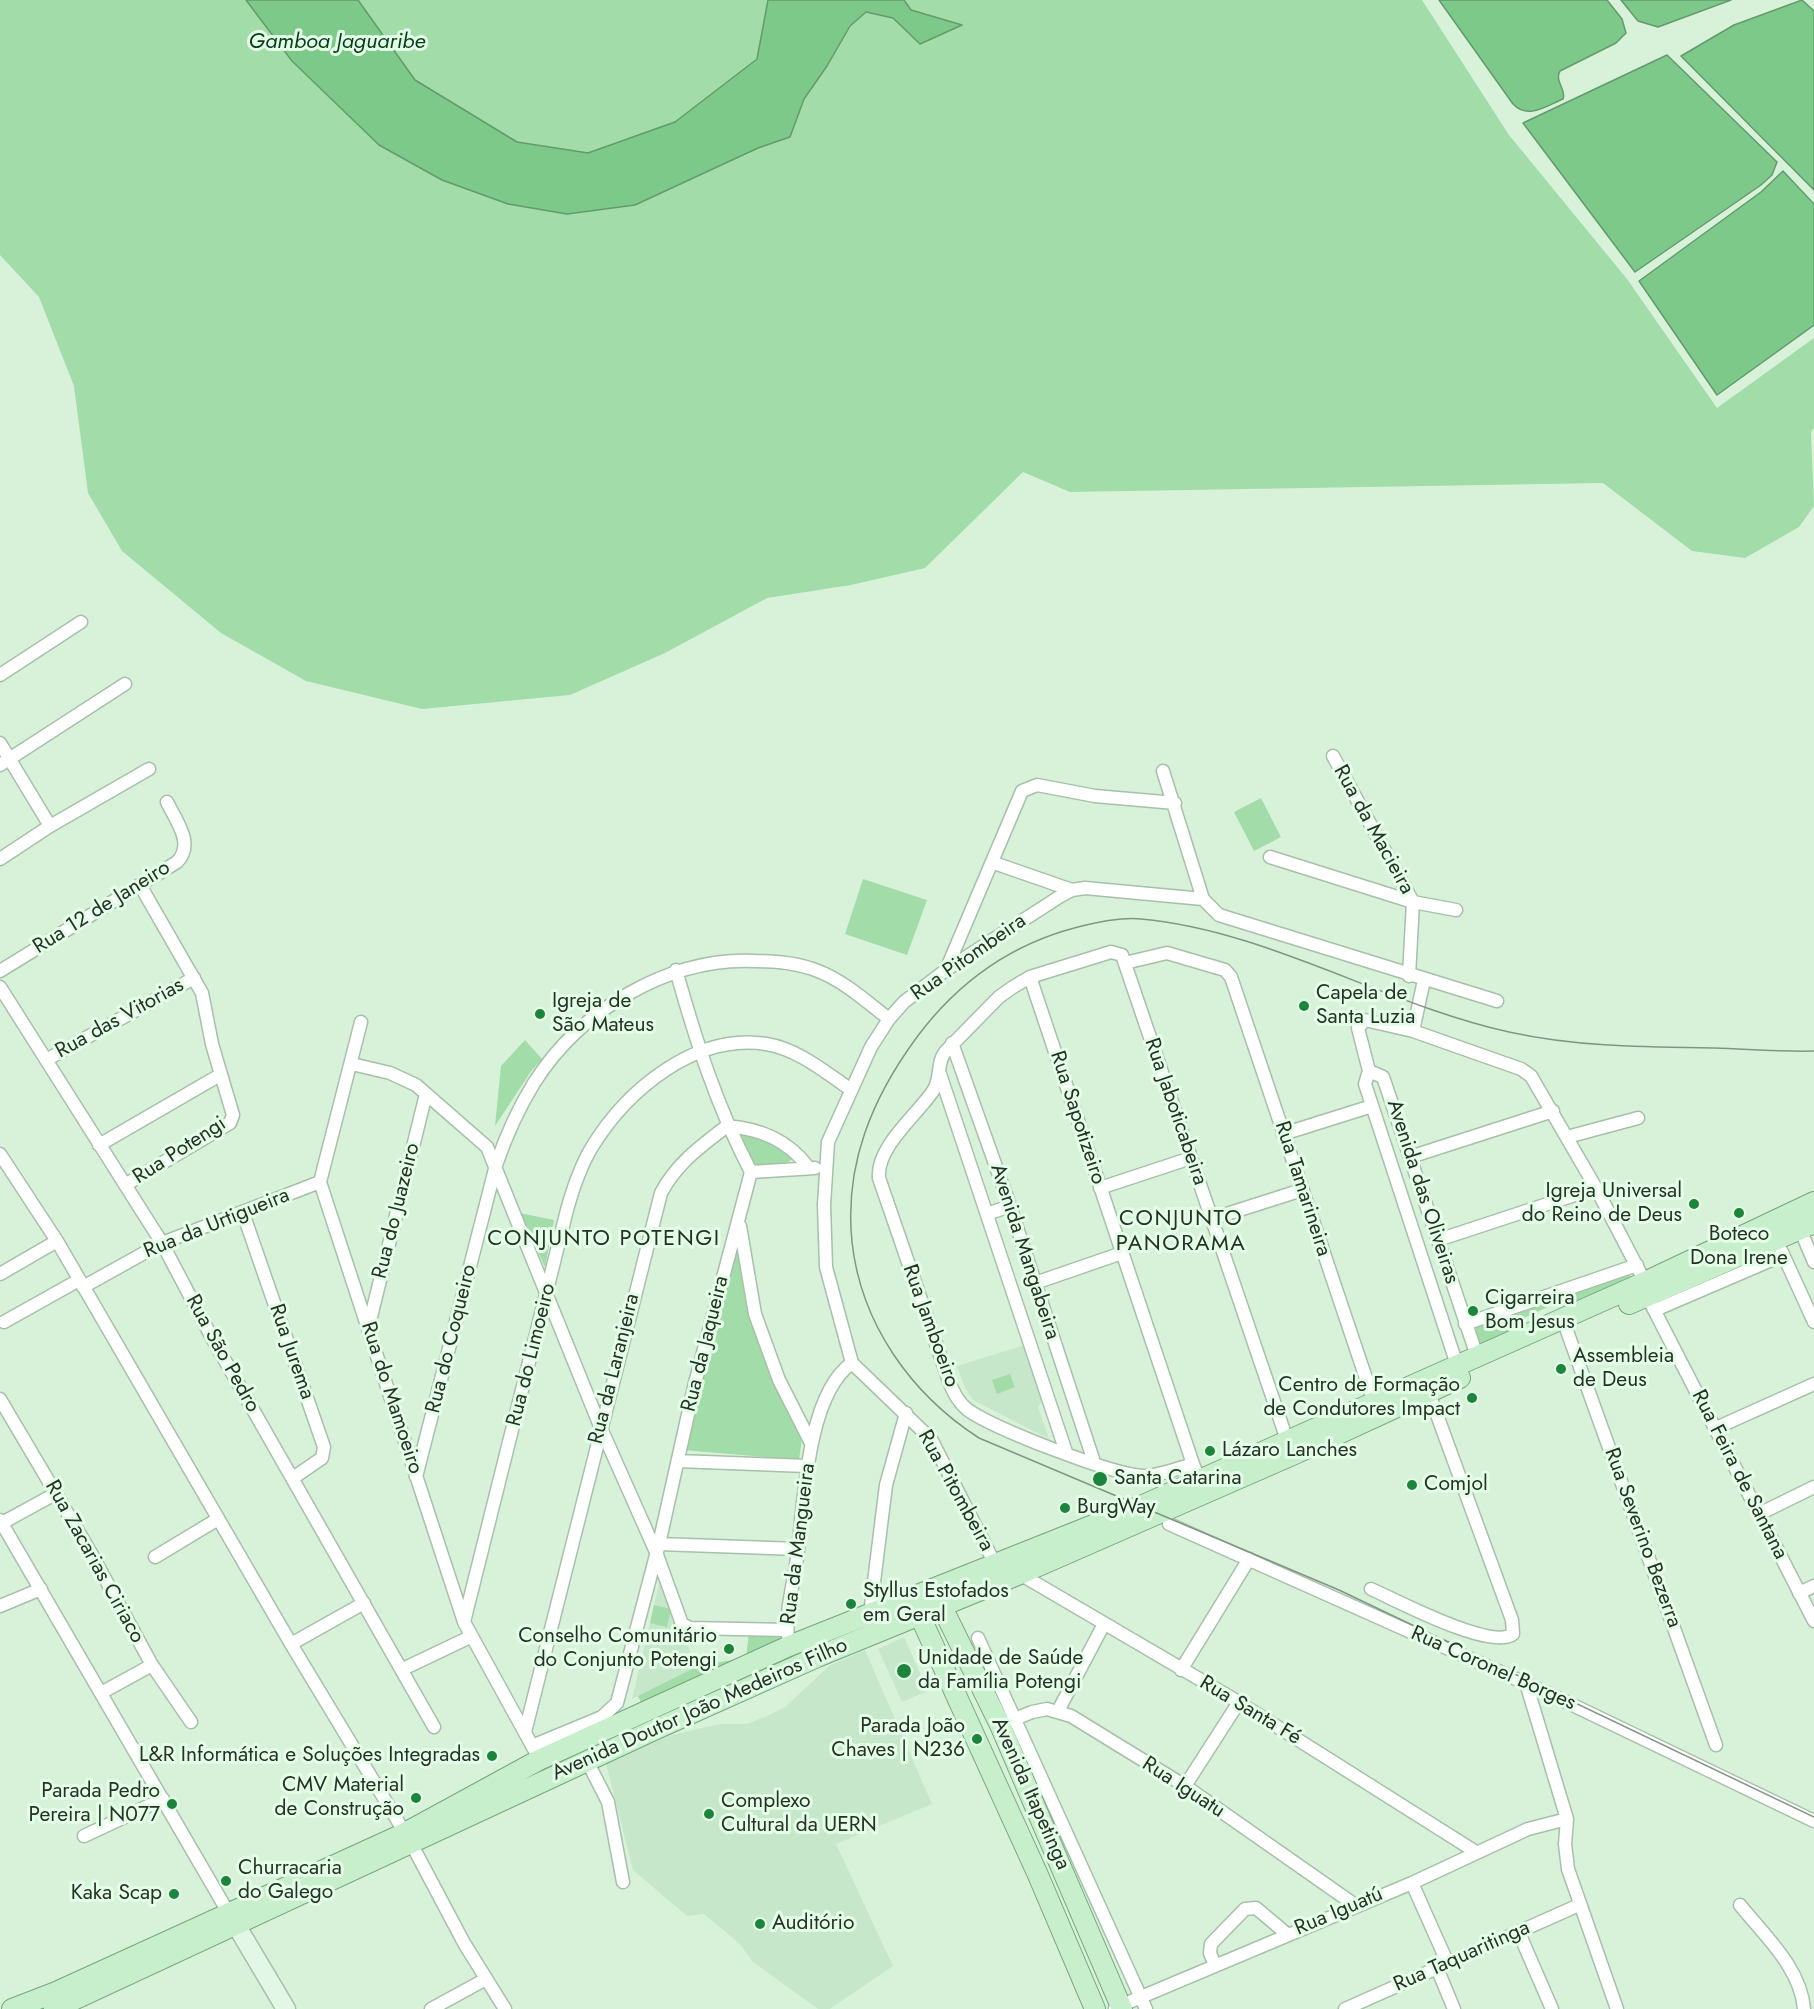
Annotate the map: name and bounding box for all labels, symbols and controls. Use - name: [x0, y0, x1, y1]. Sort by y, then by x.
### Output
- water label: Gamboa Jaguaribe: [249, 30, 425, 56]
- street label: Rua da Macieira: [1327, 761, 1419, 899]
- street label: Rua 12 de Janeiro: [29, 856, 175, 960]
- street label: Rua Pitombeira: [907, 909, 1031, 1007]
- street label: Rua das Vitorias: [51, 973, 189, 1065]
- place label: Capela de Santa Luzia: [1316, 981, 1415, 1031]
- place label: Igreja de São Mateus: [552, 989, 654, 1039]
- marker: Capela de Santa Luzia: [1297, 999, 1311, 1013]
- marker: Igreja de São Mateus: [533, 1007, 547, 1021]
- street label: Rua Jaboticabeira: [1138, 1035, 1212, 1189]
- street label: Rua Sapotizeiro: [1044, 1048, 1110, 1188]
- street label: Avenida das Oliveiras: [1380, 1097, 1464, 1287]
- street label: Rua Potengi: [129, 1112, 231, 1190]
- street label: Rua Tamarineira: [1268, 1118, 1336, 1260]
- street label: Rua do Juazeiro: [368, 1140, 426, 1282]
- street label: Avenida Mangabeira: [984, 1161, 1064, 1343]
- place label: Igreja Universal do Reino de Deus: [1522, 1179, 1682, 1229]
- street label: Rua da Urtigueira: [140, 1183, 294, 1265]
- marker: Igreja Universal do Reino de Deus: [1687, 1197, 1701, 1211]
- marker: Boteco Dona Irene: [1732, 1206, 1746, 1220]
- district label: CONJUNTO PANORAMA: [1116, 1207, 1246, 1258]
- place label: Boteco Dona Irene: [1690, 1222, 1788, 1272]
- district label: CONJUNTO POTENGI: [487, 1227, 721, 1253]
- street label: Rua Jamboeiro: [896, 1261, 964, 1391]
- street label: Rua do Coqueiro: [421, 1262, 483, 1416]
- street label: Rua da Jaqueira: [677, 1273, 735, 1415]
- street label: Rua do Limoeiro: [502, 1281, 562, 1429]
- place label: Cigarreira Bom Jesus: [1485, 1286, 1575, 1336]
- street label: Rua São Pedro: [179, 1291, 265, 1417]
- street label: Rua da Laranjeira: [584, 1291, 646, 1447]
- street label: Rua Jurema: [263, 1301, 319, 1403]
- marker: Cigarreira Bom Jesus: [1466, 1304, 1480, 1318]
- street label: Rua do Mamoeiro: [355, 1319, 427, 1477]
- place label: Assembleia de Deus: [1573, 1344, 1674, 1394]
- marker: Assembleia de Deus: [1554, 1362, 1568, 1376]
- place label: Centro de Formação de Condutores Impact: [1263, 1373, 1460, 1423]
- street label: Rua Feira de Santana: [1685, 1386, 1793, 1564]
- marker: Centro de Formação de Condutores Impact: [1465, 1391, 1479, 1405]
- street label: Rua Pitombeira: [911, 1426, 999, 1556]
- place label: Lázaro Lanches: [1222, 1438, 1357, 1464]
- marker: Lázaro Lanches: [1203, 1444, 1217, 1458]
- street label: Rua Severino Bezerra: [1598, 1445, 1686, 1631]
- street label: Rua da Mangueira: [777, 1462, 821, 1626]
- place label: Santa Catarina: [1114, 1466, 1241, 1492]
- marker: Santa Catarina: [1091, 1470, 1109, 1488]
- place label: Comjol: [1424, 1472, 1488, 1498]
- street label: Rua Zacarias Ciriaco: [39, 1476, 149, 1648]
- marker: Comjol: [1405, 1478, 1419, 1492]
- place label: BurgWay: [1077, 1495, 1155, 1521]
- marker: BurgWay: [1058, 1501, 1072, 1515]
- place label: Styllus Estofados em Geral: [863, 1579, 1009, 1629]
- marker: Styllus Estofados em Geral: [844, 1597, 858, 1611]
- street label: Rua Coronel Borges: [1407, 1621, 1579, 1717]
- place label: Conselho Comunitário do Conjunto Potengi: [518, 1624, 717, 1674]
- street label: Avenida Doutor João Medeiros Filho: [548, 1633, 852, 1787]
- marker: Conselho Comunitário do Conjunto Potengi: [722, 1642, 736, 1656]
- place label: Unidade de Saúde da Família Potengi: [918, 1646, 1083, 1696]
- marker: Unidade de Saúde da Família Potengi: [895, 1662, 913, 1680]
- street label: Rua Santa Fé: [1195, 1671, 1305, 1751]
- place label: Parada João Chaves | N236: [831, 1714, 965, 1764]
- street label: Avenida Itapetinga: [985, 1714, 1075, 1874]
- marker: Parada João Chaves | N236: [970, 1732, 984, 1746]
- place label: L&R Informática e Soluções Integradas: [139, 1743, 480, 1769]
- marker: L&R Informática e Soluções Integradas: [485, 1749, 499, 1763]
- street label: Rua Iguatu: [1137, 1752, 1229, 1824]
- place label: CMV Material de Construção: [275, 1773, 404, 1823]
- place label: Parada Pedro Pereira | N077: [29, 1779, 160, 1829]
- place label: Complexo Cultural da UERN: [721, 1789, 877, 1839]
- marker: CMV Material de Construção: [409, 1791, 423, 1805]
- marker: Parada Pedro Pereira | N077: [165, 1797, 179, 1811]
- marker: Complexo Cultural da UERN: [702, 1807, 716, 1821]
- place label: Churracaria do Galego: [238, 1856, 342, 1906]
- marker: Churracaria do Galego: [219, 1874, 233, 1888]
- place label: Kaka Scap: [71, 1881, 162, 1907]
- street label: Rua Iguatú: [1291, 1882, 1387, 1942]
- marker: Kaka Scap: [167, 1887, 181, 1901]
- place label: Auditório: [772, 1911, 855, 1937]
- street label: Rua Taquaritinga: [1390, 1916, 1534, 1998]
- marker: Auditório: [753, 1917, 767, 1931]

